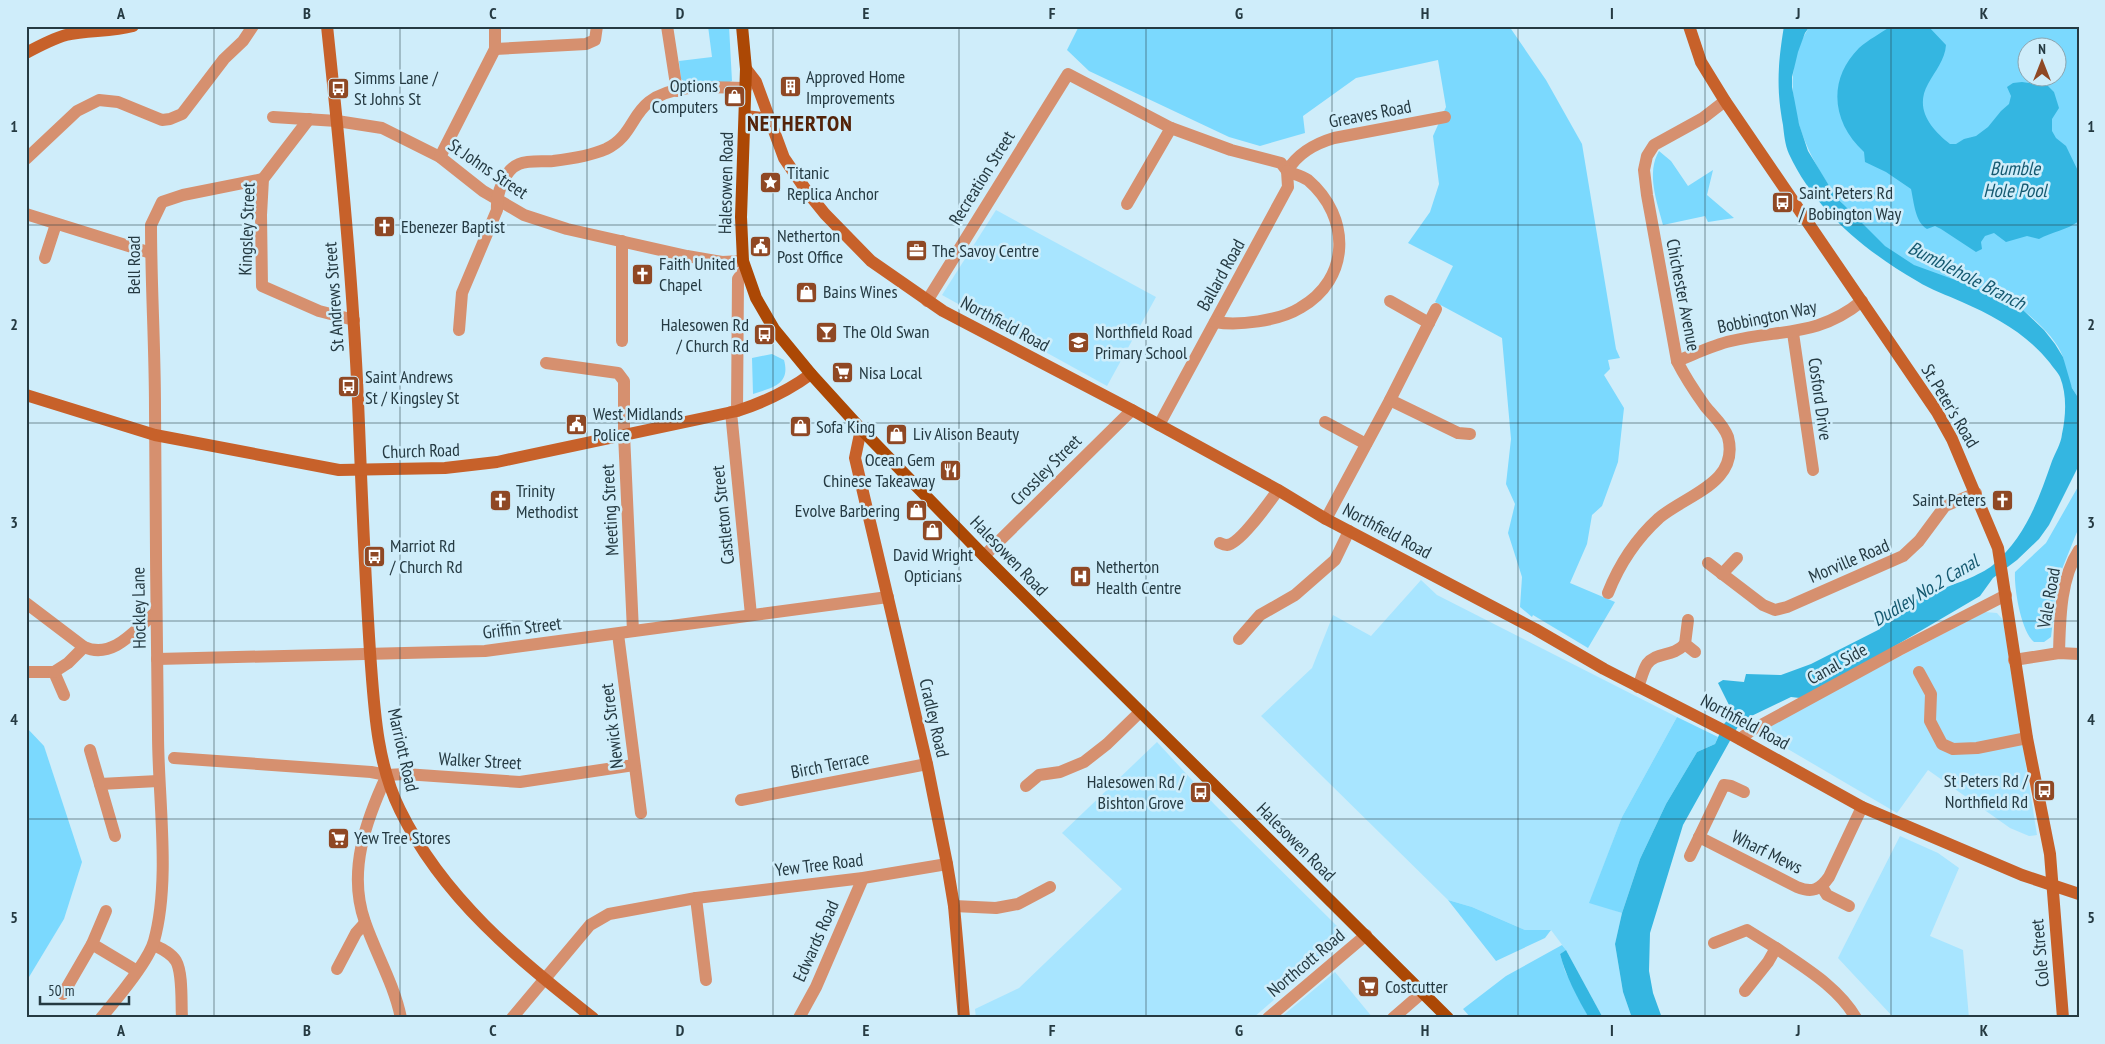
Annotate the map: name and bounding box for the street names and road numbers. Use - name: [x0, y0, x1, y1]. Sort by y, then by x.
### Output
- street label: Greaves Road: [1327, 94, 1413, 133]
- street label: Recreation Street: [944, 126, 1020, 229]
- street label: Halesowen Road: [713, 132, 738, 234]
- street label: St Johns Street: [444, 133, 533, 204]
- street label: Kingsley Street: [233, 182, 260, 276]
- street label: Ballard Road: [1191, 235, 1250, 315]
- street label: Bell Road: [122, 236, 145, 294]
- street label: Chichester Avenue: [1661, 237, 1706, 353]
- street label: St Andrews Street: [318, 241, 349, 353]
- street label: Northfield Road: [957, 291, 1054, 357]
- street label: Bobbington Way: [1715, 295, 1819, 338]
- street label: Cosford Drive: [1803, 356, 1838, 442]
- street label: St. Peter's Road: [1916, 360, 1984, 452]
- street label: Crossley Street: [1005, 429, 1086, 510]
- street label: Church Road: [382, 438, 460, 463]
- street label: Meeting Street: [596, 464, 623, 556]
- street label: Castleton Street: [706, 464, 739, 566]
- street label: Northfield Road: [1339, 498, 1436, 564]
- street label: Halesowen Road: [965, 511, 1053, 601]
- street label: Morville Road: [1805, 533, 1893, 588]
- street label: Vale Road: [2032, 566, 2065, 631]
- street label: Hockley Lane: [126, 567, 151, 649]
- street label: Griffin Street: [481, 611, 563, 644]
- street label: Canal Side: [1803, 638, 1871, 689]
- street label: Cradley Road: [914, 676, 955, 759]
- street label: Newick Street: [595, 682, 628, 770]
- street label: Northfield Road: [1697, 689, 1794, 755]
- street label: Marriott Road: [383, 706, 424, 794]
- street label: Birch Terrace: [789, 746, 871, 783]
- street label: Walker Street: [438, 747, 522, 774]
- street label: Halesowen Road: [1252, 797, 1341, 886]
- street label: Wharf Mews: [1728, 825, 1806, 879]
- street label: Yew Tree Road: [774, 848, 864, 881]
- street label: Edwards Road: [787, 897, 844, 985]
- street label: Cole Street: [2025, 918, 2054, 988]
- street label: Northcott Road: [1262, 924, 1349, 1002]

